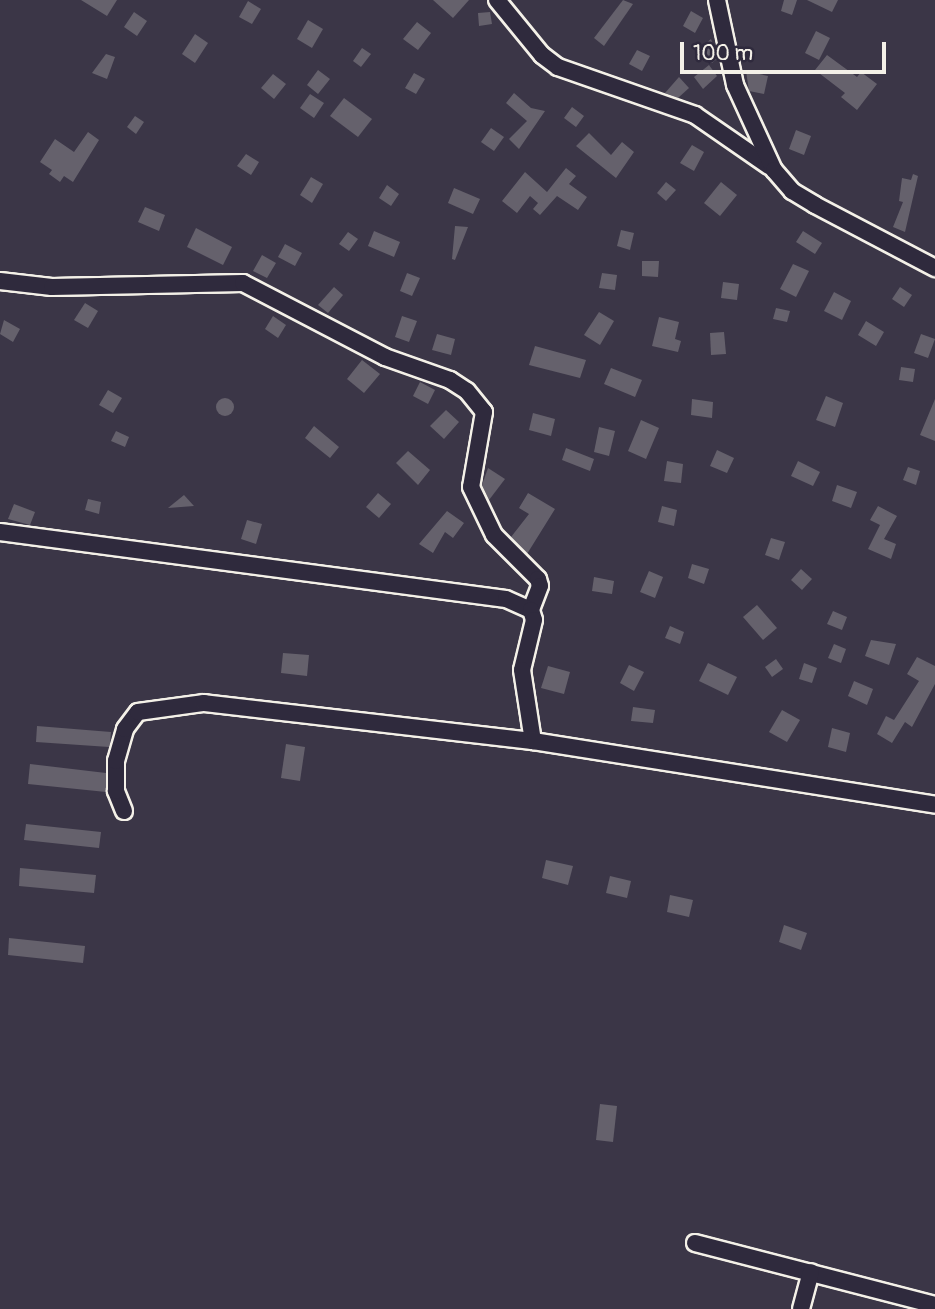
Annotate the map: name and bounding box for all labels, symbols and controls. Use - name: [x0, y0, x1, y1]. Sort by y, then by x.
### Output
- scale bar: [683, 28, 890, 72]
- text: 100 m: [693, 40, 753, 67]

